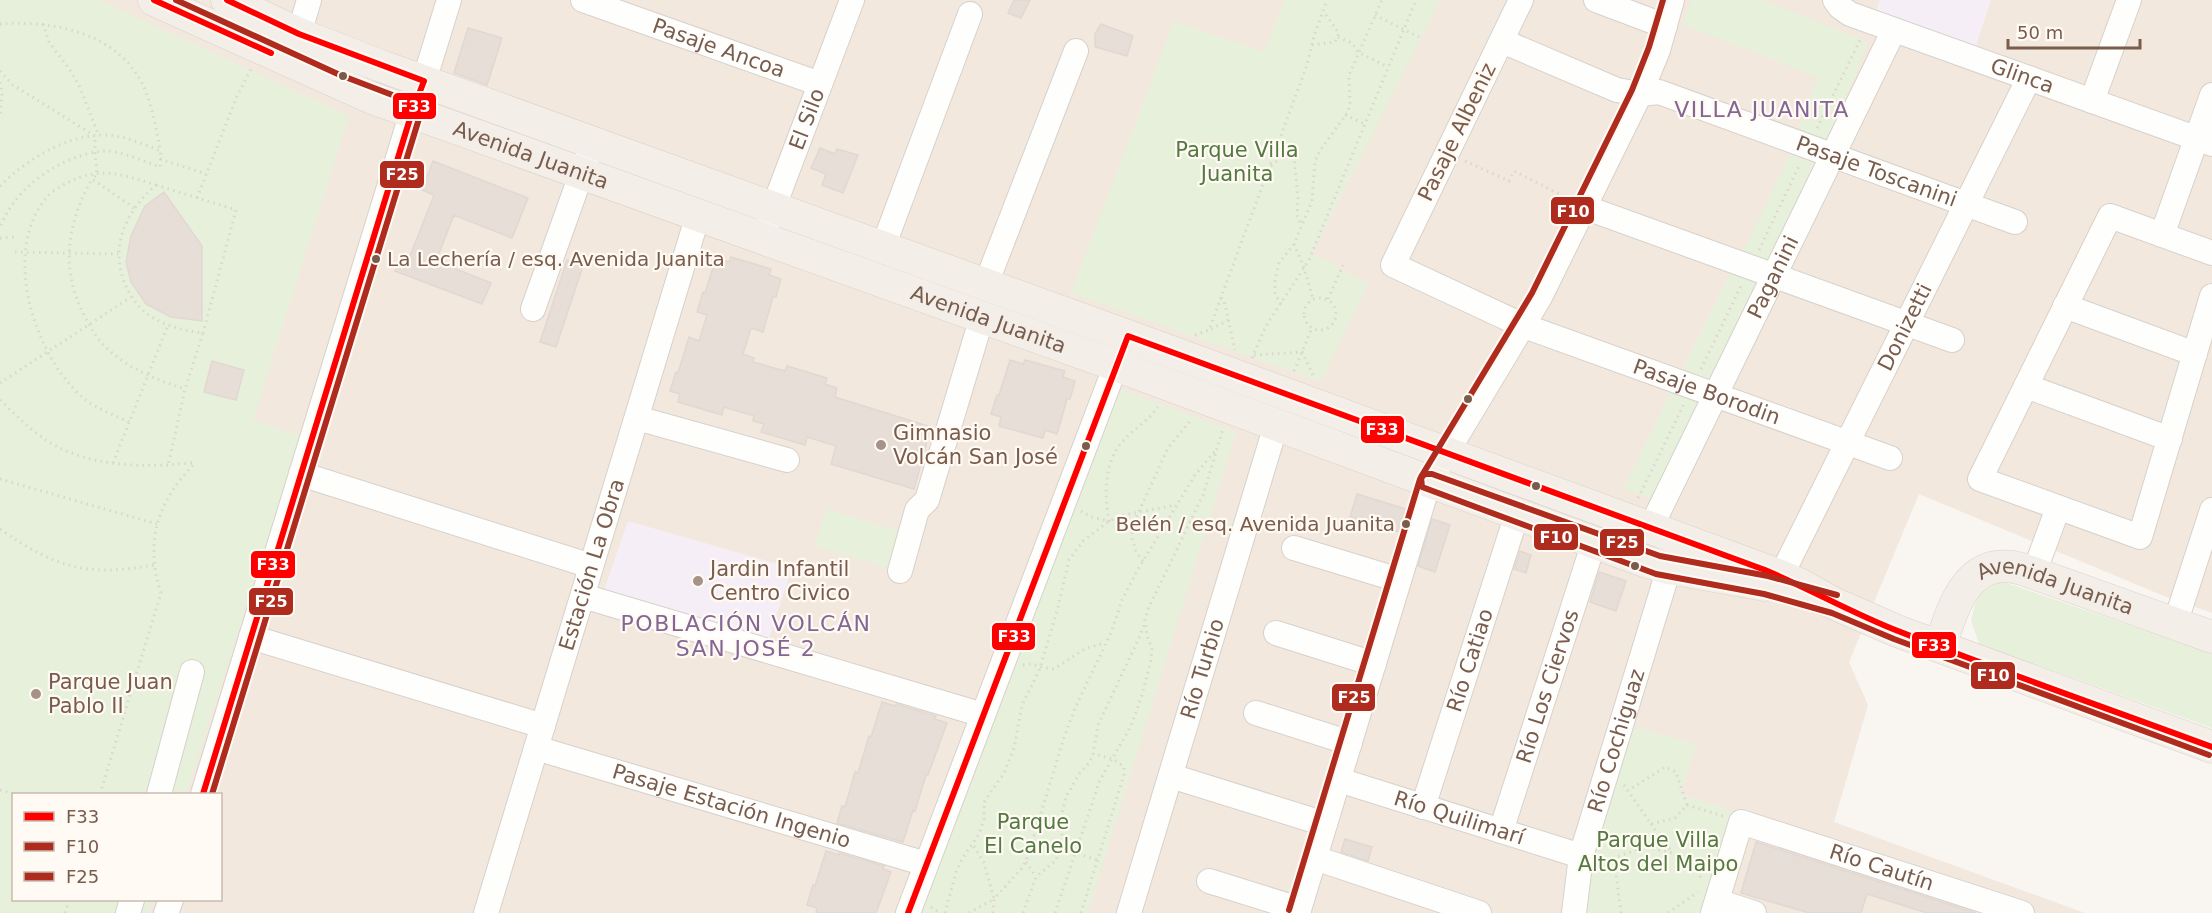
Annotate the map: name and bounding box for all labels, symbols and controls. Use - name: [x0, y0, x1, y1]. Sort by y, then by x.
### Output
- scale bar: [2008, 12, 2140, 50]
- street label: Pasaje Ancoa: [649, 14, 788, 83]
- text: 50 m: [2017, 22, 2063, 43]
- street label: Glinca: [1987, 54, 2057, 98]
- street label: Pasaje Albeniz: [1413, 59, 1501, 205]
- unlabelled marker: [337, 70, 349, 82]
- street label: El Silo: [784, 85, 829, 153]
- line badge: F33: [392, 92, 437, 120]
- text: F33: [397, 97, 431, 116]
- district label: VILLA JUANITA: [1674, 97, 1850, 122]
- street label: Avenida Juanita: [450, 116, 612, 194]
- street label: Pasaje Toscanini: [1793, 131, 1960, 212]
- park label: Parque Villa Juanita: [1175, 138, 1299, 186]
- line badge: F25: [379, 160, 425, 189]
- text: F25: [385, 165, 419, 184]
- line badge: F10: [1550, 196, 1595, 225]
- text: F10: [1556, 202, 1590, 221]
- street label: Paganini: [1743, 232, 1803, 323]
- place label: La Lechería / esq. Avenida Juanita: [387, 247, 725, 271]
- marker: La Lechería / esq. Avenida Juanita: [370, 253, 382, 265]
- street label: Donizetti: [1873, 280, 1937, 375]
- street label: Avenida Juanita: [908, 281, 1069, 358]
- street label: Pasaje Borodin: [1630, 354, 1784, 429]
- unlabelled marker: [1462, 393, 1474, 405]
- line badge: F33: [1360, 415, 1405, 444]
- text: F33: [1365, 420, 1399, 439]
- place label: Gimnasio Volcán San José: [893, 421, 1058, 469]
- marker: Gimnasio Volcán San José: [874, 438, 888, 452]
- unlabelled marker: [1080, 440, 1092, 452]
- street label: Estación La Obra: [554, 476, 629, 653]
- unlabelled marker: [1530, 480, 1542, 492]
- place label: Belén / esq. Avenida Juanita: [1115, 512, 1395, 536]
- marker: Belén / esq. Avenida Juanita: [1400, 518, 1412, 530]
- line badge: F10: [1533, 523, 1579, 551]
- text: F10: [1539, 528, 1573, 547]
- line badge: F25: [1599, 528, 1645, 557]
- text: F25: [1605, 533, 1639, 552]
- line badge: F33: [250, 550, 296, 579]
- street label: Avenida Juanita: [1973, 554, 2137, 620]
- text: F33: [256, 555, 290, 574]
- place label: Jardin Infantil Centro Civico: [708, 557, 850, 605]
- unlabelled marker: [1629, 560, 1641, 572]
- marker: Jardin Infantil Centro Civico: [691, 574, 705, 588]
- line badge: F25: [248, 587, 294, 616]
- text: F25: [254, 592, 288, 611]
- street label: Río Catiao: [1442, 606, 1498, 715]
- street label: Río Los Ciervos: [1512, 606, 1584, 766]
- district label: POBLACIÓN VOLCÁN SAN JOSÉ 2: [621, 611, 871, 661]
- street label: Río Turbio: [1176, 616, 1229, 722]
- line badge: F33: [991, 622, 1036, 651]
- text: F33: [997, 627, 1031, 646]
- line badge: F33: [1911, 631, 1957, 659]
- text: F33: [1917, 636, 1951, 655]
- line badge: F10: [1970, 661, 2016, 690]
- street label: Río Cochiguaz: [1583, 666, 1649, 815]
- text: F10: [1976, 666, 2010, 685]
- place label: Parque Juan Pablo II: [48, 670, 173, 718]
- line badge: F25: [1331, 683, 1376, 712]
- marker: Parque Juan Pablo II: [29, 687, 43, 701]
- text: F25: [1337, 688, 1371, 707]
- street label: Pasaje Estación Ingenio: [610, 759, 853, 853]
- street label: Río Quilimarí: [1391, 786, 1528, 850]
- legend: [12, 793, 222, 901]
- text: F33: [66, 806, 99, 827]
- park label: Parque El Canelo: [984, 810, 1082, 858]
- park label: Parque Villa Altos del Maipo: [1578, 828, 1738, 876]
- text: F10: [66, 836, 99, 857]
- street label: Río Cautín: [1826, 839, 1937, 896]
- text: F25: [66, 866, 99, 887]

